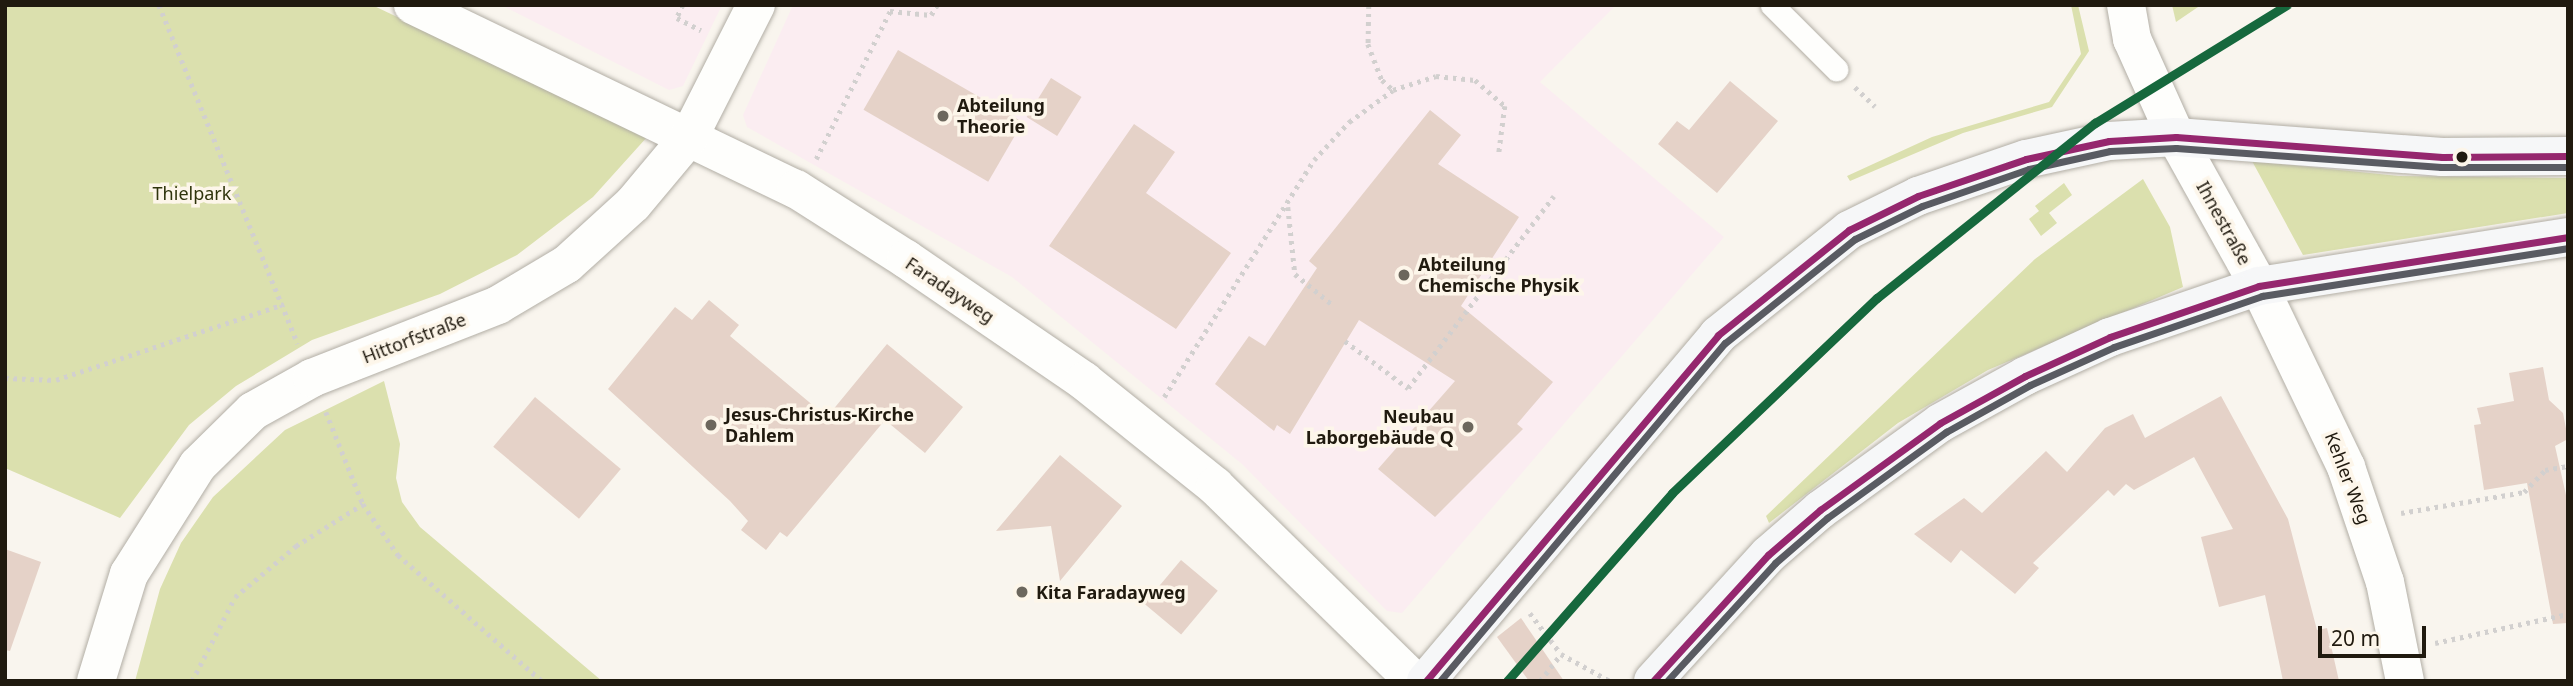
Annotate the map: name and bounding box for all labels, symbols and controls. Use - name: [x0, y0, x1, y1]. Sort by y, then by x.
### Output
- place label: Abteilung Theorie: [957, 95, 1045, 138]
- marker: Abteilung Theorie: [935, 108, 951, 124]
- unlabelled marker: [2455, 150, 2469, 164]
- street label: Ihnestraße: [2192, 177, 2256, 269]
- park label: Thielpark: [153, 182, 231, 204]
- street label: Faradayweg: [902, 252, 998, 328]
- place label: Abteilung Chemische Physik: [1418, 254, 1579, 296]
- marker: Abteilung Chemische Physik: [1396, 267, 1412, 283]
- street label: Hittorfstraße: [359, 308, 469, 368]
- place label: Jesus-Christus-Kirche Dahlem: [725, 404, 914, 446]
- place label: Neubau Laborgebäude Q: [1306, 406, 1454, 448]
- marker: Jesus-Christus-Kirche Dahlem: [703, 417, 719, 433]
- marker: Neubau Laborgebäude Q: [1460, 419, 1476, 435]
- street label: Kehler Weg: [2321, 429, 2375, 527]
- place label: Kita Faradayweg: [1036, 581, 1186, 603]
- marker: Kita Faradayweg: [1014, 584, 1030, 600]
- scale bar: [2321, 612, 2430, 656]
- text: 20 m: [2331, 624, 2380, 652]

